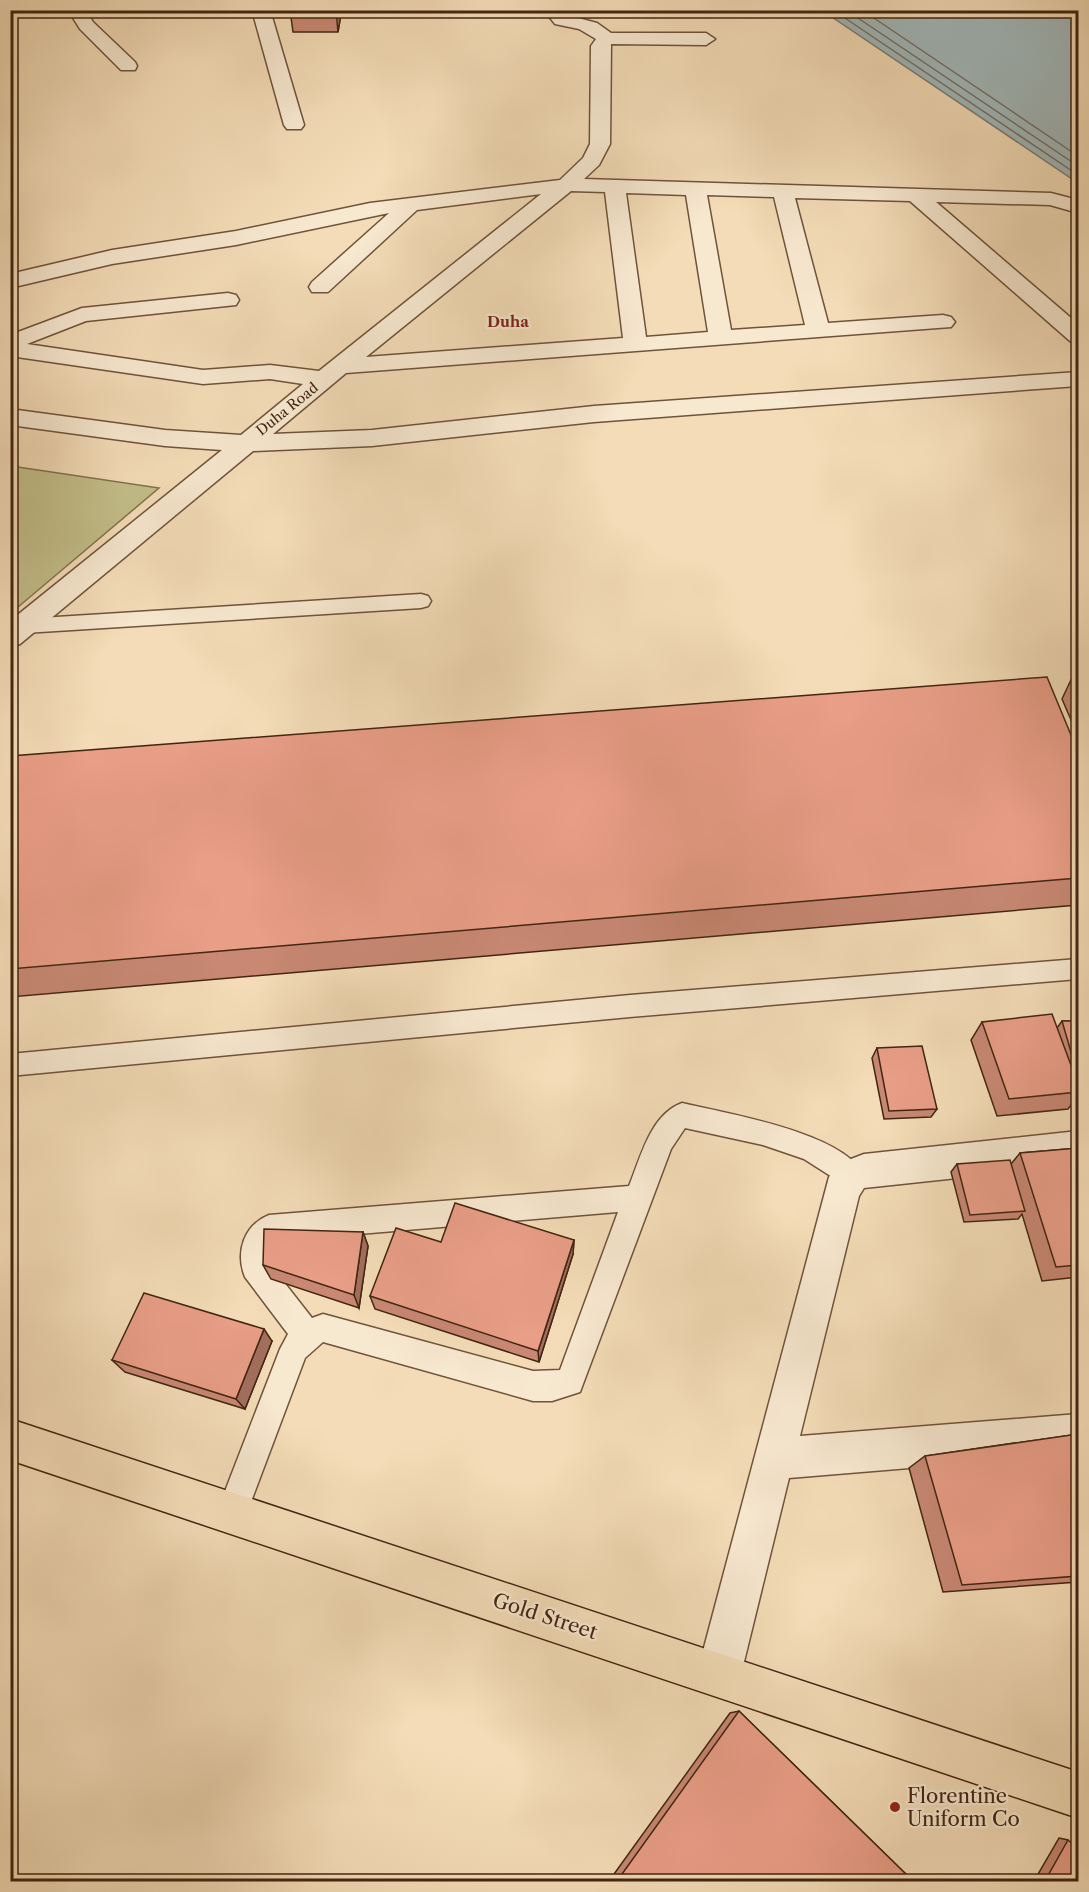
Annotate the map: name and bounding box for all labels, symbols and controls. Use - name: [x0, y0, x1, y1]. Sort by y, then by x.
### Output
- district label: Duha: [487, 312, 529, 331]
- street label: Duha Road: [252, 378, 322, 439]
- street label: Gold Street: [490, 1588, 600, 1644]
- place label: Florentine Uniform Co: [907, 1784, 1020, 1831]
- marker: Florentine Uniform Co: [888, 1800, 902, 1814]

